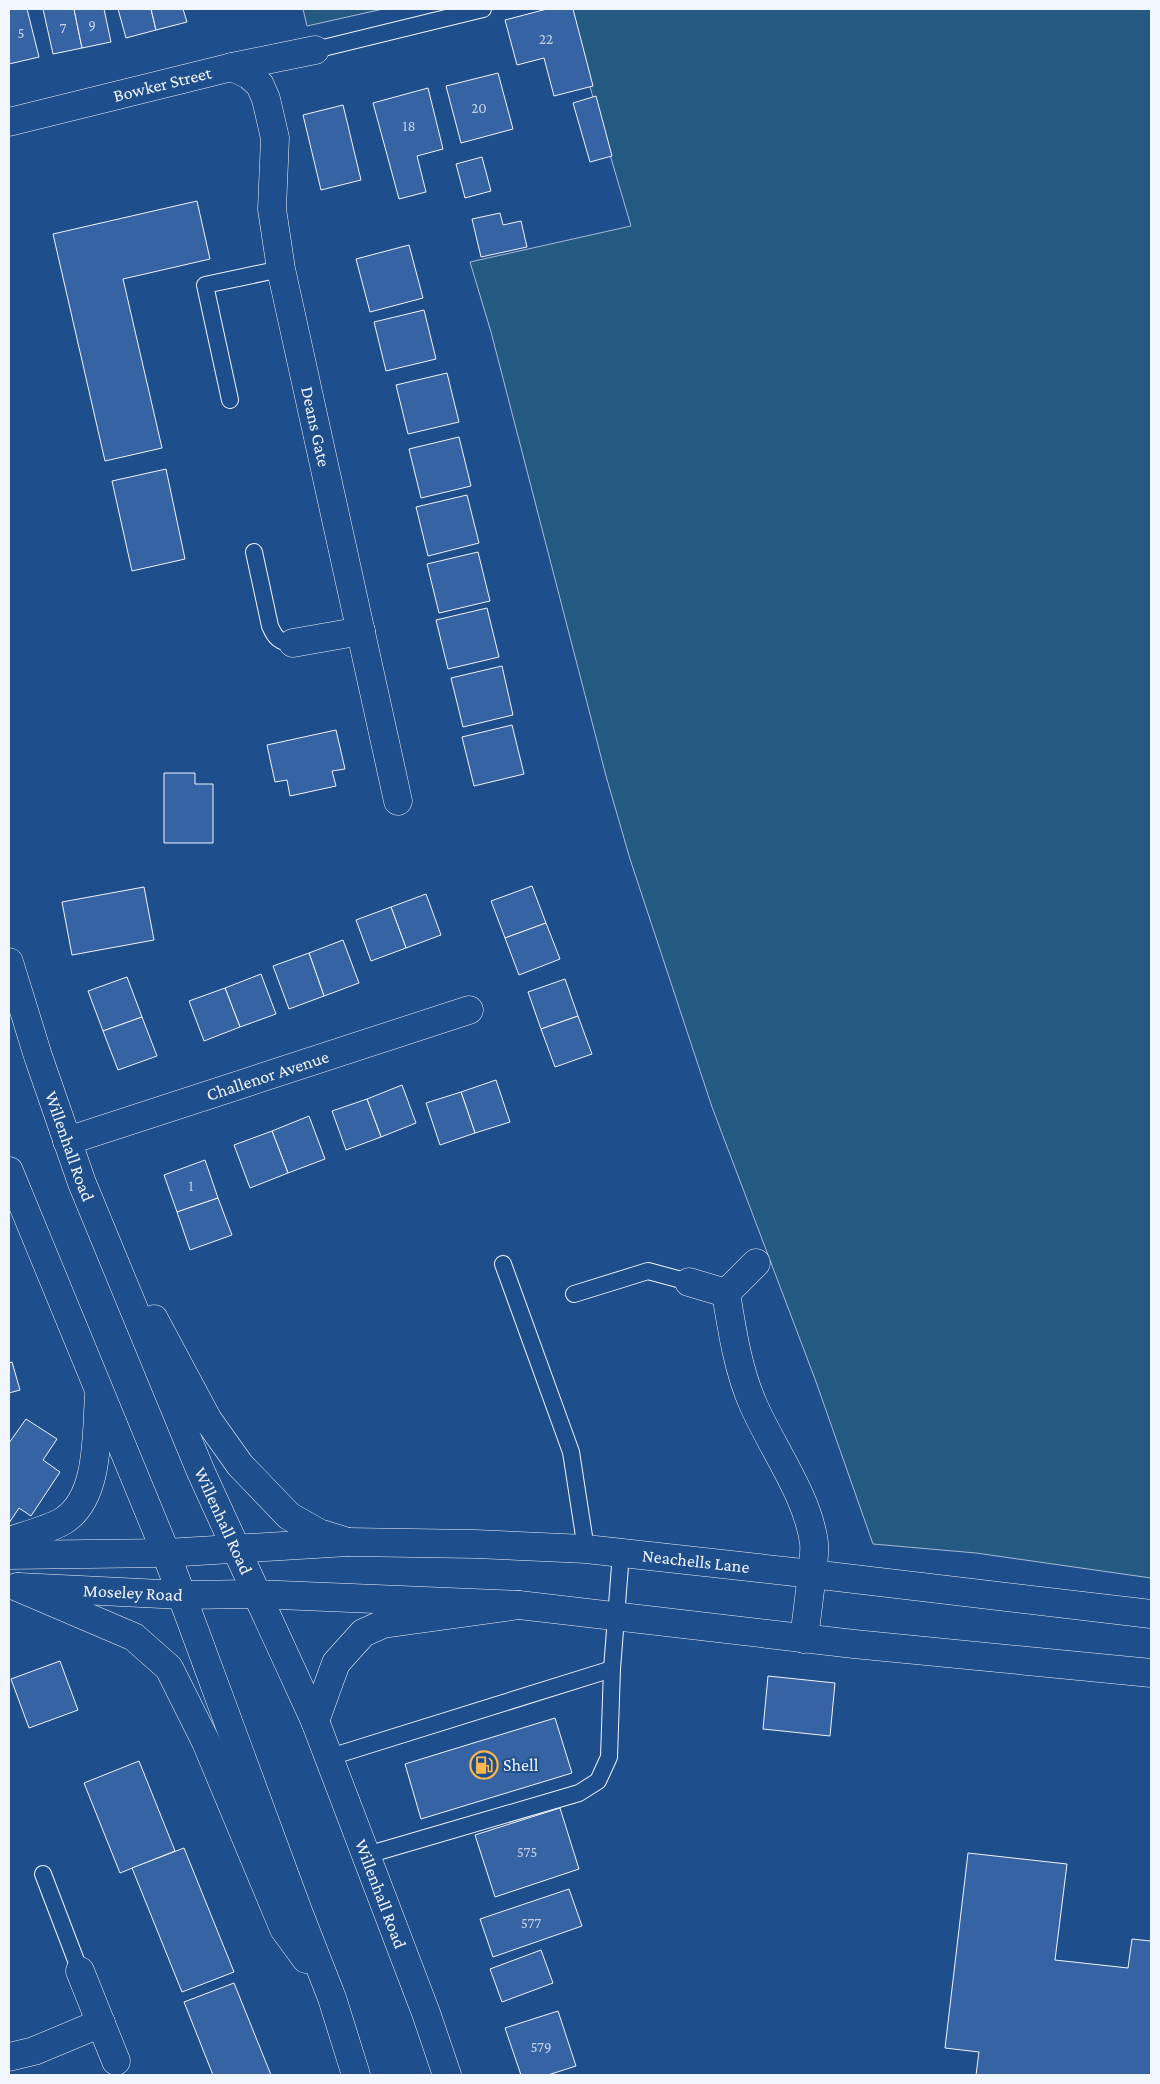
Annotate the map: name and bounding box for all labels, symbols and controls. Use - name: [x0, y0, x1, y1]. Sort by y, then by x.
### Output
- house number: 9: [88, 17, 96, 33]
- house number: 7: [60, 20, 67, 36]
- house number: 5: [17, 25, 25, 41]
- house number: 22: [539, 31, 553, 47]
- street label: Bowker Street: [111, 62, 215, 106]
- house number: 20: [471, 100, 487, 116]
- house number: 18: [402, 118, 416, 134]
- street label: Deans Gate: [297, 384, 334, 469]
- street label: Challenor Avenue: [204, 1046, 331, 1105]
- street label: Willenhall Road: [41, 1089, 99, 1205]
- house number: 1: [189, 1178, 194, 1194]
- street label: Willenhall Road: [190, 1464, 257, 1578]
- street label: Neachells Lane: [641, 1545, 751, 1577]
- street label: Moseley Road: [83, 1580, 184, 1605]
- fuel station icon: Shell: [469, 1750, 499, 1780]
- place label: Shell: [503, 1755, 539, 1775]
- street label: Willenhall Road: [351, 1836, 411, 1952]
- house number: 575: [517, 1844, 537, 1860]
- house number: 577: [521, 1915, 541, 1931]
- house number: 579: [530, 2039, 552, 2055]

